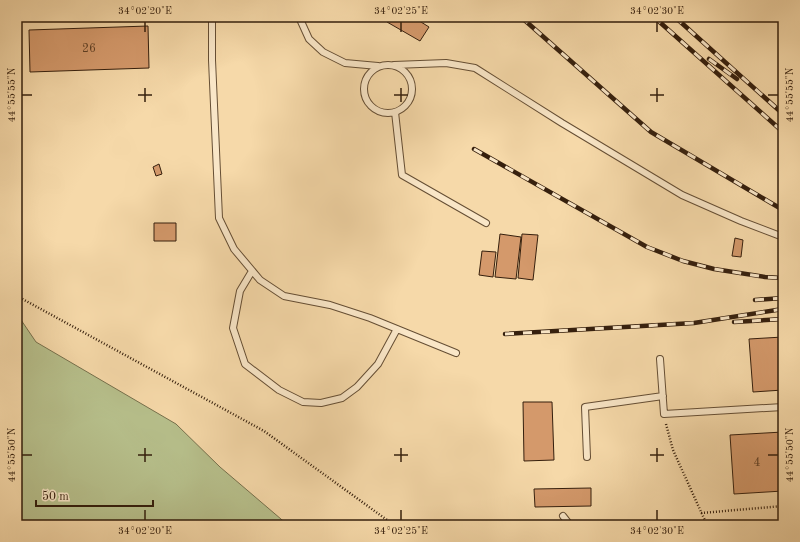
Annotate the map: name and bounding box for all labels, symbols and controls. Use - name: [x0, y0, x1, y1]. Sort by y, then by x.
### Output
- text: 34°02'20"E: [118, 6, 172, 16]
- text: 34°02'25"E: [374, 6, 428, 16]
- text: 34°02'30"E: [630, 6, 684, 16]
- house number: 26: [82, 43, 96, 55]
- text: 44°55'55"N: [7, 67, 17, 122]
- text: 44°55'55"N: [785, 67, 795, 122]
- text: 44°55'50"N: [7, 427, 17, 482]
- text: 44°55'50"N: [785, 427, 795, 482]
- house number: 4: [754, 457, 761, 469]
- scale bar: [36, 482, 153, 508]
- text: 50 m: [42, 490, 69, 503]
- text: 34°02'20"E: [118, 526, 172, 536]
- text: 34°02'25"E: [374, 526, 428, 536]
- text: 34°02'30"E: [630, 526, 684, 536]

